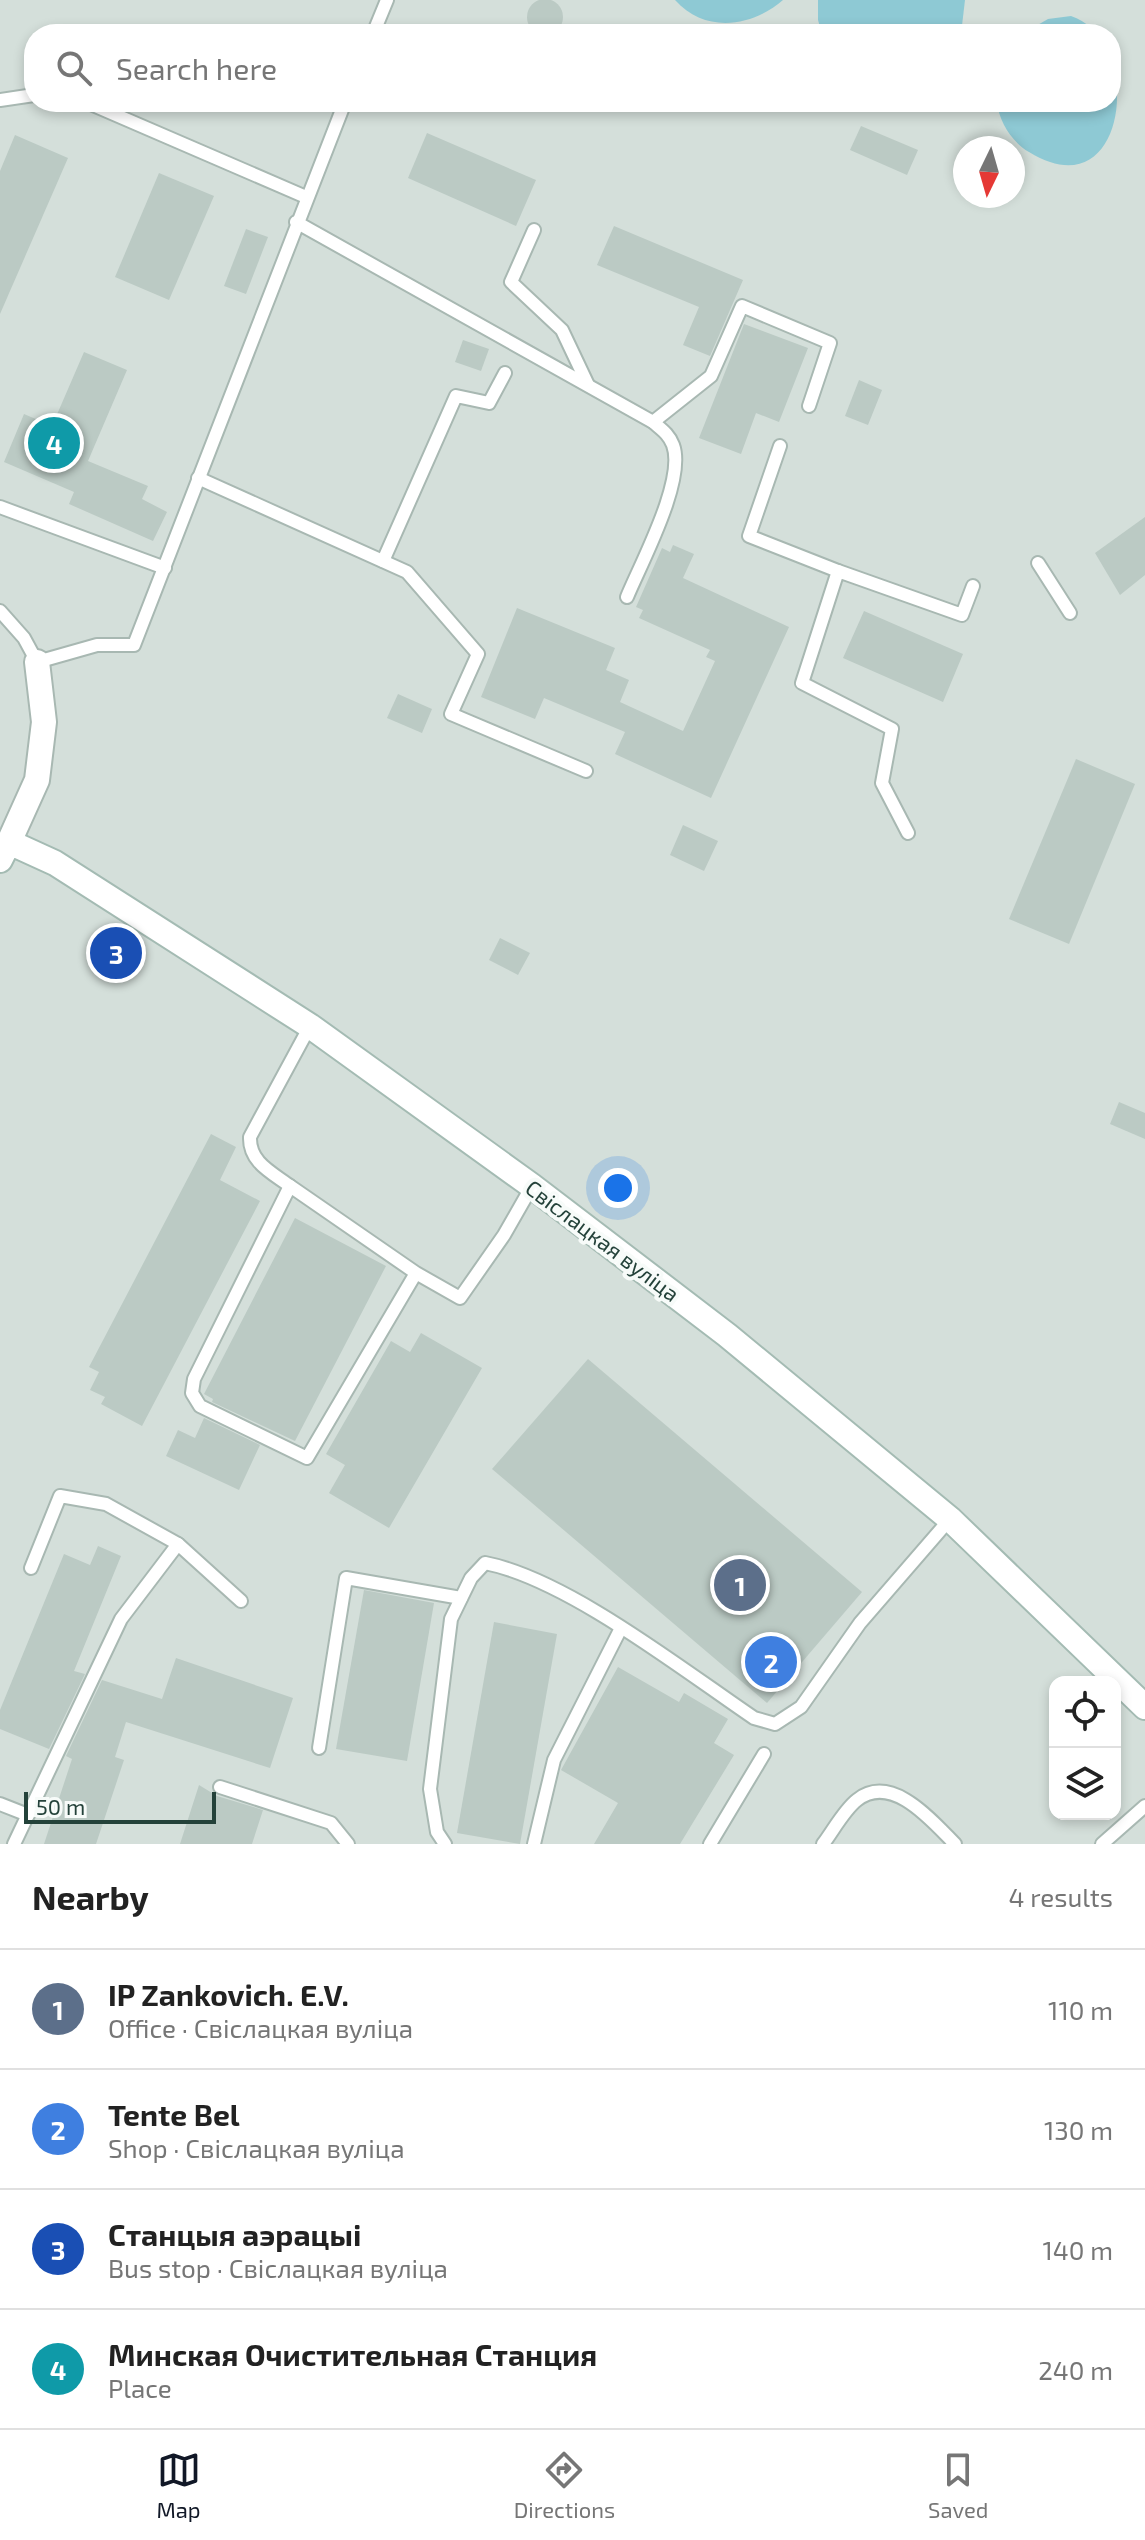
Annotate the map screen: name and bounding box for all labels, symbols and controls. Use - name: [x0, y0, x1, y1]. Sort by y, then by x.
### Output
- search box: [24, 24, 1121, 112]
- icon: search: [52, 46, 96, 90]
- text: Search here: [116, 50, 277, 86]
- north arrow: [953, 136, 1025, 208]
- pin: 4: [28, 413, 80, 473]
- pin: 3: [90, 923, 142, 983]
- your location: [598, 1168, 638, 1208]
- street label: Свіслацкая вуліца: [520, 1174, 685, 1307]
- pin: 1: [714, 1555, 766, 1615]
- pin: 2: [745, 1632, 797, 1692]
- map controls: [1049, 1676, 1121, 1820]
- button: locate: [1049, 1676, 1121, 1748]
- button: layers: [1049, 1748, 1121, 1820]
- scale bar: [24, 1788, 216, 1824]
- text: 50 m: [36, 1793, 85, 1819]
- text: Nearby: [32, 1876, 149, 1917]
- text: 4 results: [1008, 1881, 1113, 1912]
- text: IP Zankovich. E.V.: [108, 1976, 349, 2012]
- text: 1: [52, 1994, 64, 2025]
- text: 110 m: [1048, 1994, 1113, 2025]
- text: Office · Свіслацкая вуліца: [108, 2012, 413, 2043]
- text: Tente Bel: [108, 2096, 240, 2132]
- text: 2: [50, 2114, 66, 2145]
- text: 130 m: [1044, 2114, 1113, 2145]
- text: Shop · Свіслацкая вуліца: [108, 2132, 405, 2163]
- text: Станцыя аэрацыі: [108, 2216, 361, 2252]
- text: 3: [51, 2234, 65, 2265]
- text: 140 m: [1042, 2234, 1113, 2265]
- text: Bus stop · Свіслацкая вуліца: [108, 2252, 448, 2283]
- text: Минская Очистительная Станция: [108, 2336, 597, 2372]
- text: 4: [50, 2354, 66, 2385]
- text: 240 m: [1038, 2354, 1113, 2385]
- text: Place: [108, 2372, 172, 2403]
- tab: Map: [157, 2448, 201, 2522]
- tab: Directions: [514, 2448, 615, 2522]
- tab: Saved: [928, 2448, 988, 2522]

